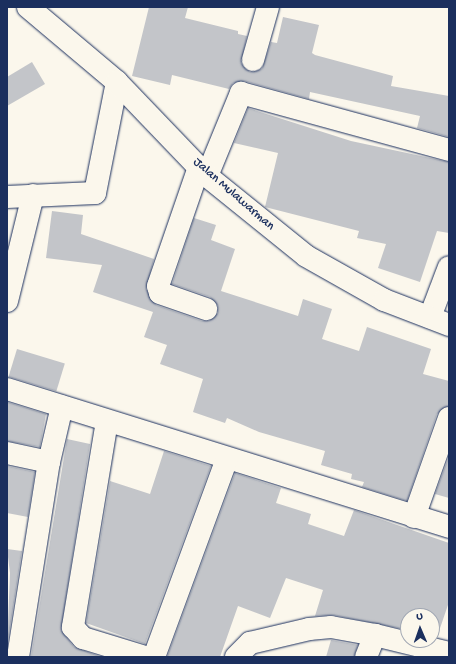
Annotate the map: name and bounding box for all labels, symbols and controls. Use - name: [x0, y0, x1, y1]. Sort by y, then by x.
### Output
- street label: Jalan Mulawarman: [189, 155, 277, 235]
- north arrow: [400, 608, 440, 648]
- text: U: [416, 611, 423, 623]

